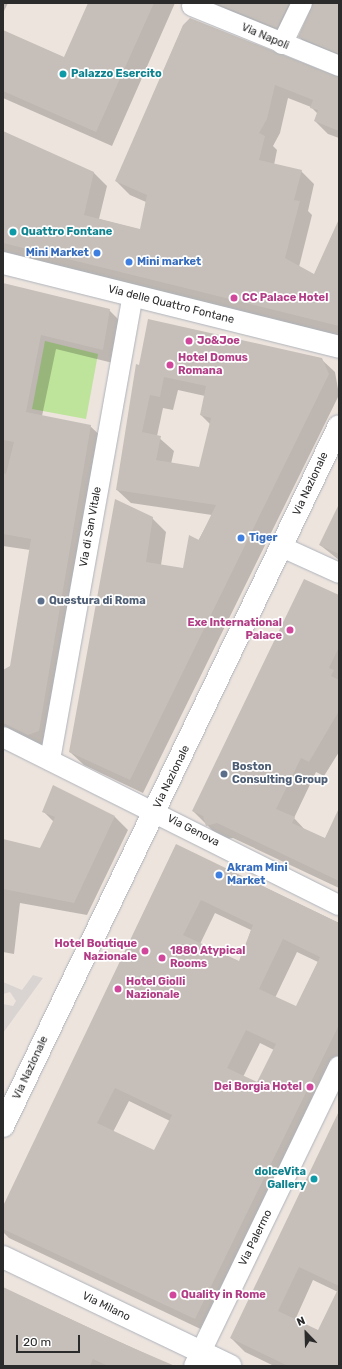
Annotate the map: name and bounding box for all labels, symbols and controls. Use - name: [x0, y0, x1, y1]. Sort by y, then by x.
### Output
- street label: Via Napoli: [239, 21, 291, 53]
- place label: Palazzo Esercito: [71, 67, 162, 81]
- marker: Palazzo Esercito: [58, 69, 68, 79]
- place label: Quattro Fontane: [21, 225, 112, 239]
- marker: Quattro Fontane: [8, 227, 18, 237]
- place label: Mini Market: [26, 246, 89, 260]
- marker: Mini Market: [92, 248, 102, 258]
- place label: Mini market: [137, 255, 201, 269]
- marker: Mini market: [124, 257, 134, 267]
- street label: Via delle Quattro Fontane: [106, 283, 236, 327]
- place label: CC Palace Hotel: [242, 291, 328, 305]
- marker: CC Palace Hotel: [229, 293, 239, 303]
- place label: Jo&Joe: [197, 334, 240, 348]
- marker: Jo&Joe: [184, 336, 194, 346]
- place label: Hotel Domus Romana: [178, 352, 248, 378]
- marker: Hotel Domus Romana: [165, 360, 175, 370]
- street label: Via Nazionale: [291, 450, 331, 518]
- street label: Via di San Vitale: [77, 486, 105, 568]
- place label: Tiger: [249, 531, 277, 545]
- marker: Tiger: [236, 533, 246, 543]
- place label: Questura di Roma: [49, 594, 146, 608]
- marker: Questura di Roma: [36, 596, 46, 606]
- place label: Exe International Palace: [187, 617, 282, 643]
- marker: Exe International Palace: [285, 625, 295, 635]
- street label: Via Nazionale: [151, 743, 193, 811]
- place label: Boston Consulting Group: [232, 761, 328, 787]
- marker: Boston Consulting Group: [219, 769, 229, 779]
- street label: Via Genova: [165, 812, 221, 850]
- place label: Akram Mini Market: [227, 862, 288, 888]
- marker: Akram Mini Market: [214, 870, 224, 880]
- place label: Hotel Boutique Nazionale: [55, 938, 137, 964]
- place label: 1880 Atypical Rooms: [170, 945, 246, 971]
- marker: Hotel Boutique Nazionale: [140, 946, 150, 956]
- marker: 1880 Atypical Rooms: [157, 953, 167, 963]
- place label: Hotel Giolli Nazionale: [126, 976, 185, 1002]
- marker: Hotel Giolli Nazionale: [113, 984, 123, 994]
- street label: Via Nazionale: [11, 1034, 51, 1102]
- place label: Dei Borgia Hotel: [214, 1080, 302, 1094]
- marker: Dei Borgia Hotel: [305, 1082, 315, 1092]
- place label: dolceVita Gallery: [254, 1166, 306, 1192]
- marker: dolceVita Gallery: [309, 1174, 319, 1184]
- street label: Via Palermo: [237, 1208, 275, 1268]
- place label: Quality in Rome: [181, 1288, 266, 1302]
- street label: Via Milano: [80, 1290, 132, 1324]
- marker: Quality in Rome: [168, 1290, 178, 1300]
- north arrow: [286, 1313, 326, 1353]
- text: N: [295, 1314, 307, 1329]
- scale bar: [18, 1327, 82, 1353]
- text: 20 m: [23, 1335, 51, 1349]

